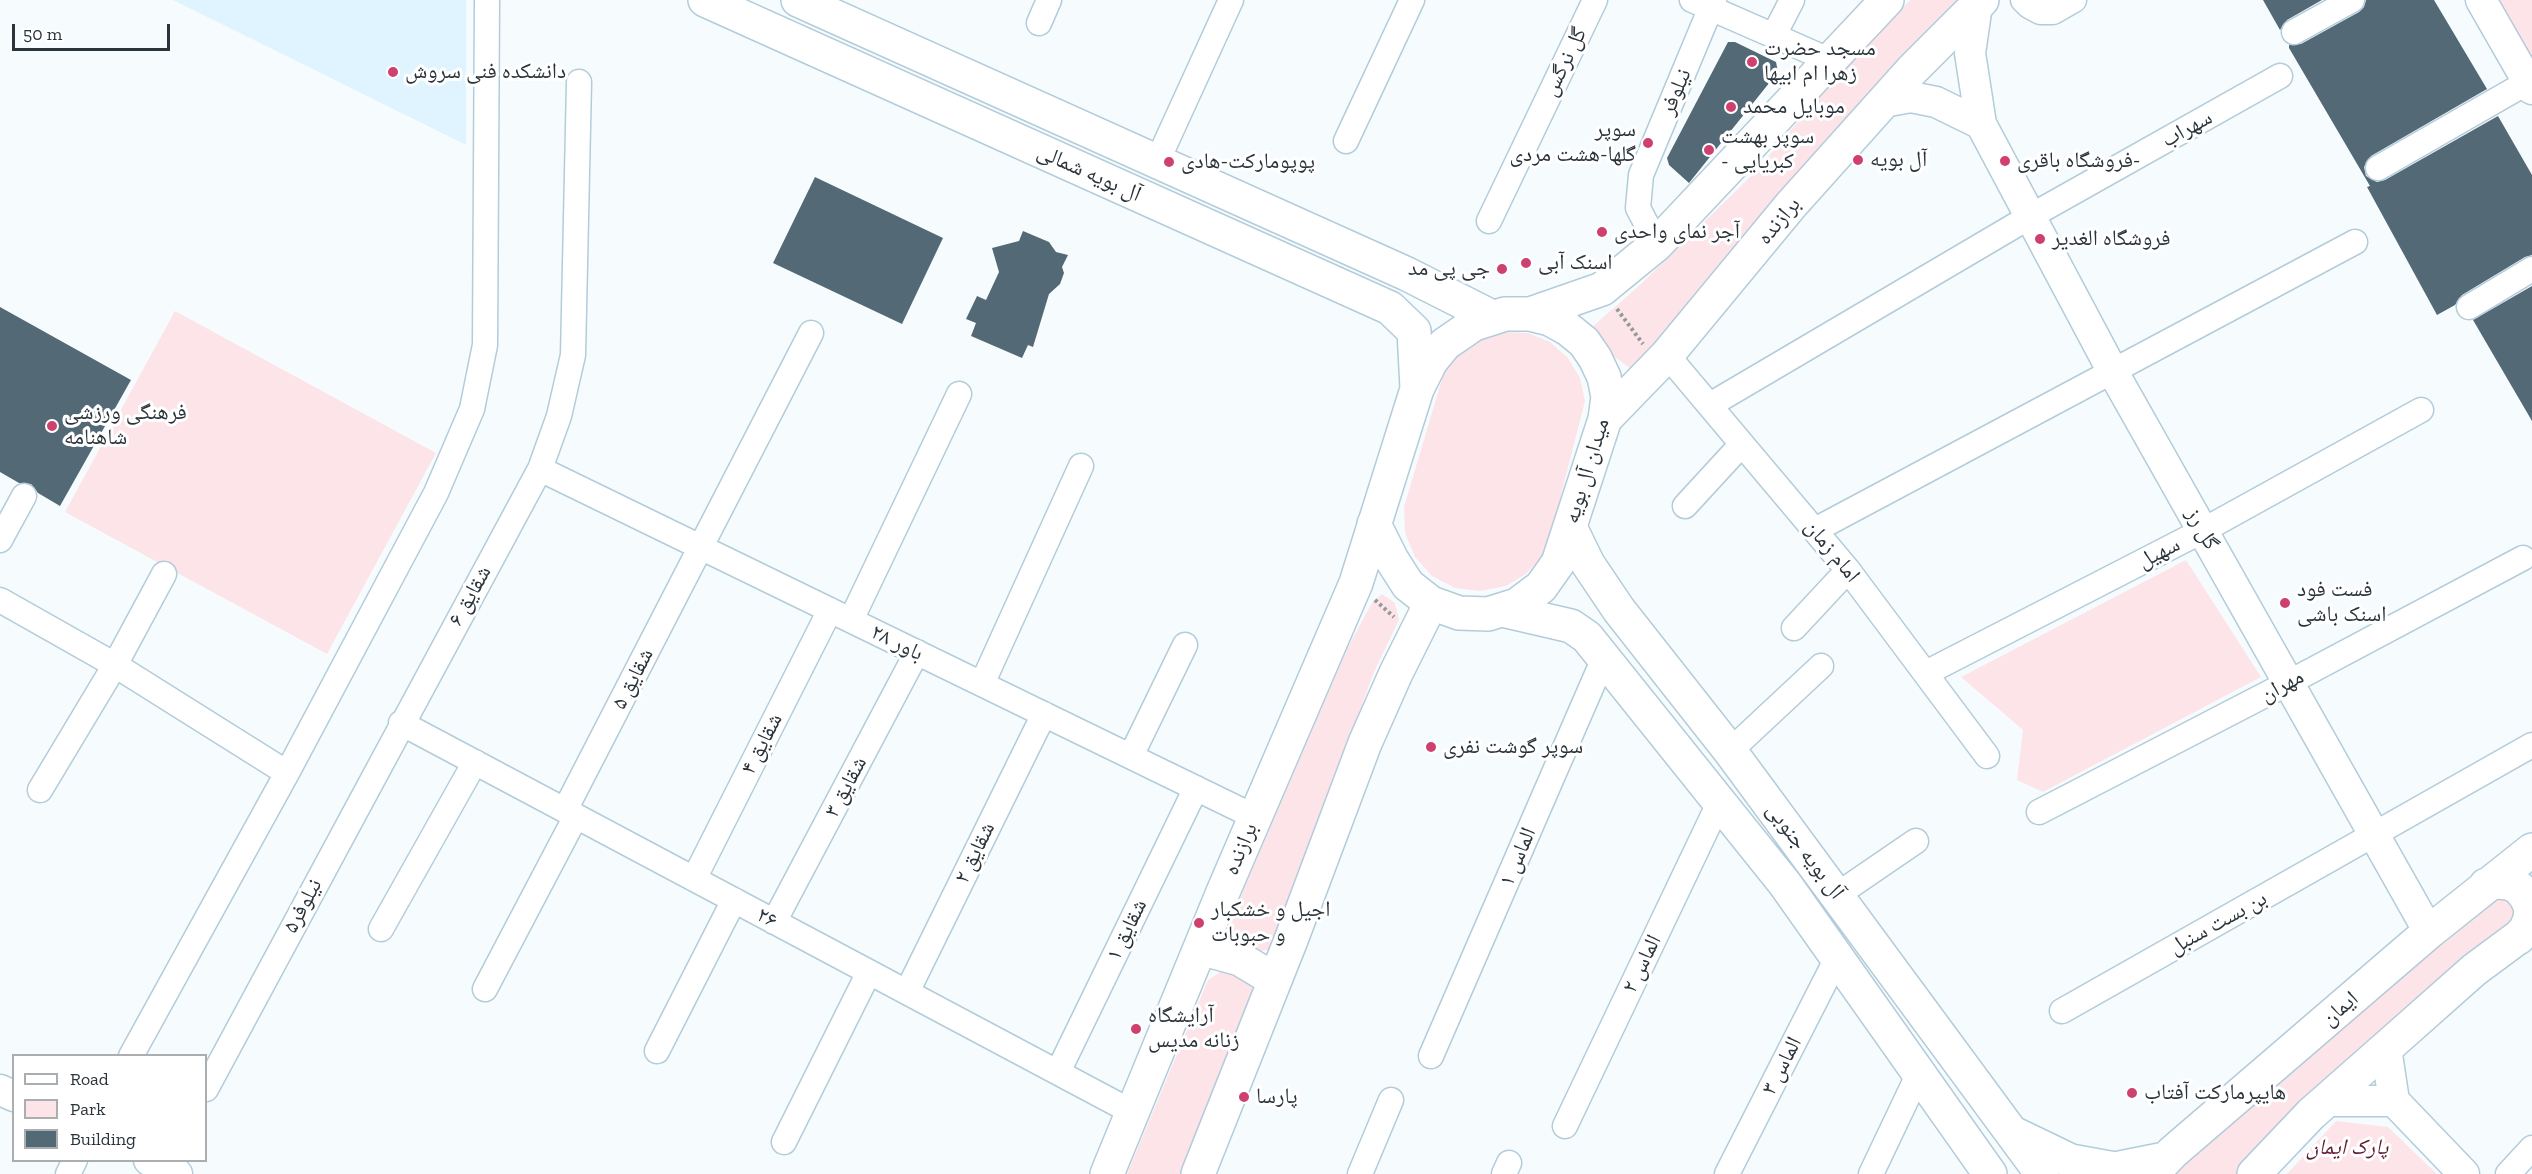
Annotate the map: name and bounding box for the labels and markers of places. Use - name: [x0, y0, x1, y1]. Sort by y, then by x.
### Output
- place label: مسجد حضرت زهرا ام ابیها: [1764, 36, 1876, 88]
- marker: مسجد حضرت زهرا ام ابیها: [1745, 55, 1759, 69]
- place label: دانشکده فنی سروش: [405, 59, 566, 85]
- marker: دانشکده فنی سروش: [386, 65, 400, 79]
- place label: موبایل محمد: [1743, 94, 1845, 120]
- marker: موبایل محمد: [1724, 100, 1738, 114]
- place label: سوپر گلها-هشت مردی: [1510, 117, 1636, 168]
- place label: سوپر بهشت - کبریایی: [1721, 124, 1814, 176]
- marker: سوپر گلها-هشت مردی: [1641, 136, 1655, 150]
- marker: سوپر بهشت - کبریایی: [1702, 143, 1716, 157]
- place label: آل بویه: [1870, 147, 1927, 173]
- place label: فروشگاه باقری-: [2017, 148, 2141, 174]
- place label: پوپومارکت-هادی: [1181, 149, 1315, 175]
- marker: آل بویه: [1851, 153, 1865, 167]
- marker: فروشگاه باقری-: [1998, 154, 2012, 168]
- marker: پوپومارکت-هادی: [1162, 155, 1176, 169]
- place label: آجر نمای واحدی: [1614, 219, 1740, 245]
- marker: آجر نمای واحدی: [1595, 225, 1609, 239]
- place label: فروشگاه الغدیر: [2052, 226, 2170, 252]
- marker: فروشگاه الغدیر: [2033, 232, 2047, 246]
- place label: اسنک آبی: [1538, 250, 1613, 276]
- place label: جی پی مد: [1408, 256, 1490, 282]
- marker: اسنک آبی: [1519, 256, 1533, 270]
- marker: جی پی مد: [1495, 262, 1509, 276]
- place label: فرهنگی ورزشی شاهنامه: [64, 400, 187, 452]
- marker: فرهنگی ورزشی شاهنامه: [45, 419, 59, 433]
- place label: فست فود اسنک باشی: [2297, 577, 2386, 628]
- marker: فست فود اسنک باشی: [2278, 596, 2292, 610]
- place label: سوپر گوشت نفری: [1443, 734, 1583, 760]
- marker: سوپر گوشت نفری: [1424, 740, 1438, 754]
- place label: اجیل و خشکبار و حبوبات: [1211, 897, 1331, 948]
- marker: اجیل و خشکبار و حبوبات: [1192, 916, 1206, 930]
- place label: آرایشگاه زنانه مدیس: [1148, 1003, 1239, 1054]
- marker: آرایشگاه زنانه مدیس: [1129, 1022, 1143, 1036]
- place label: هایپرمارکت آفتاب: [2144, 1080, 2286, 1106]
- place label: پارسا: [1256, 1084, 1298, 1110]
- marker: هایپرمارکت آفتاب: [2125, 1086, 2139, 1100]
- marker: پارسا: [1237, 1090, 1251, 1104]

